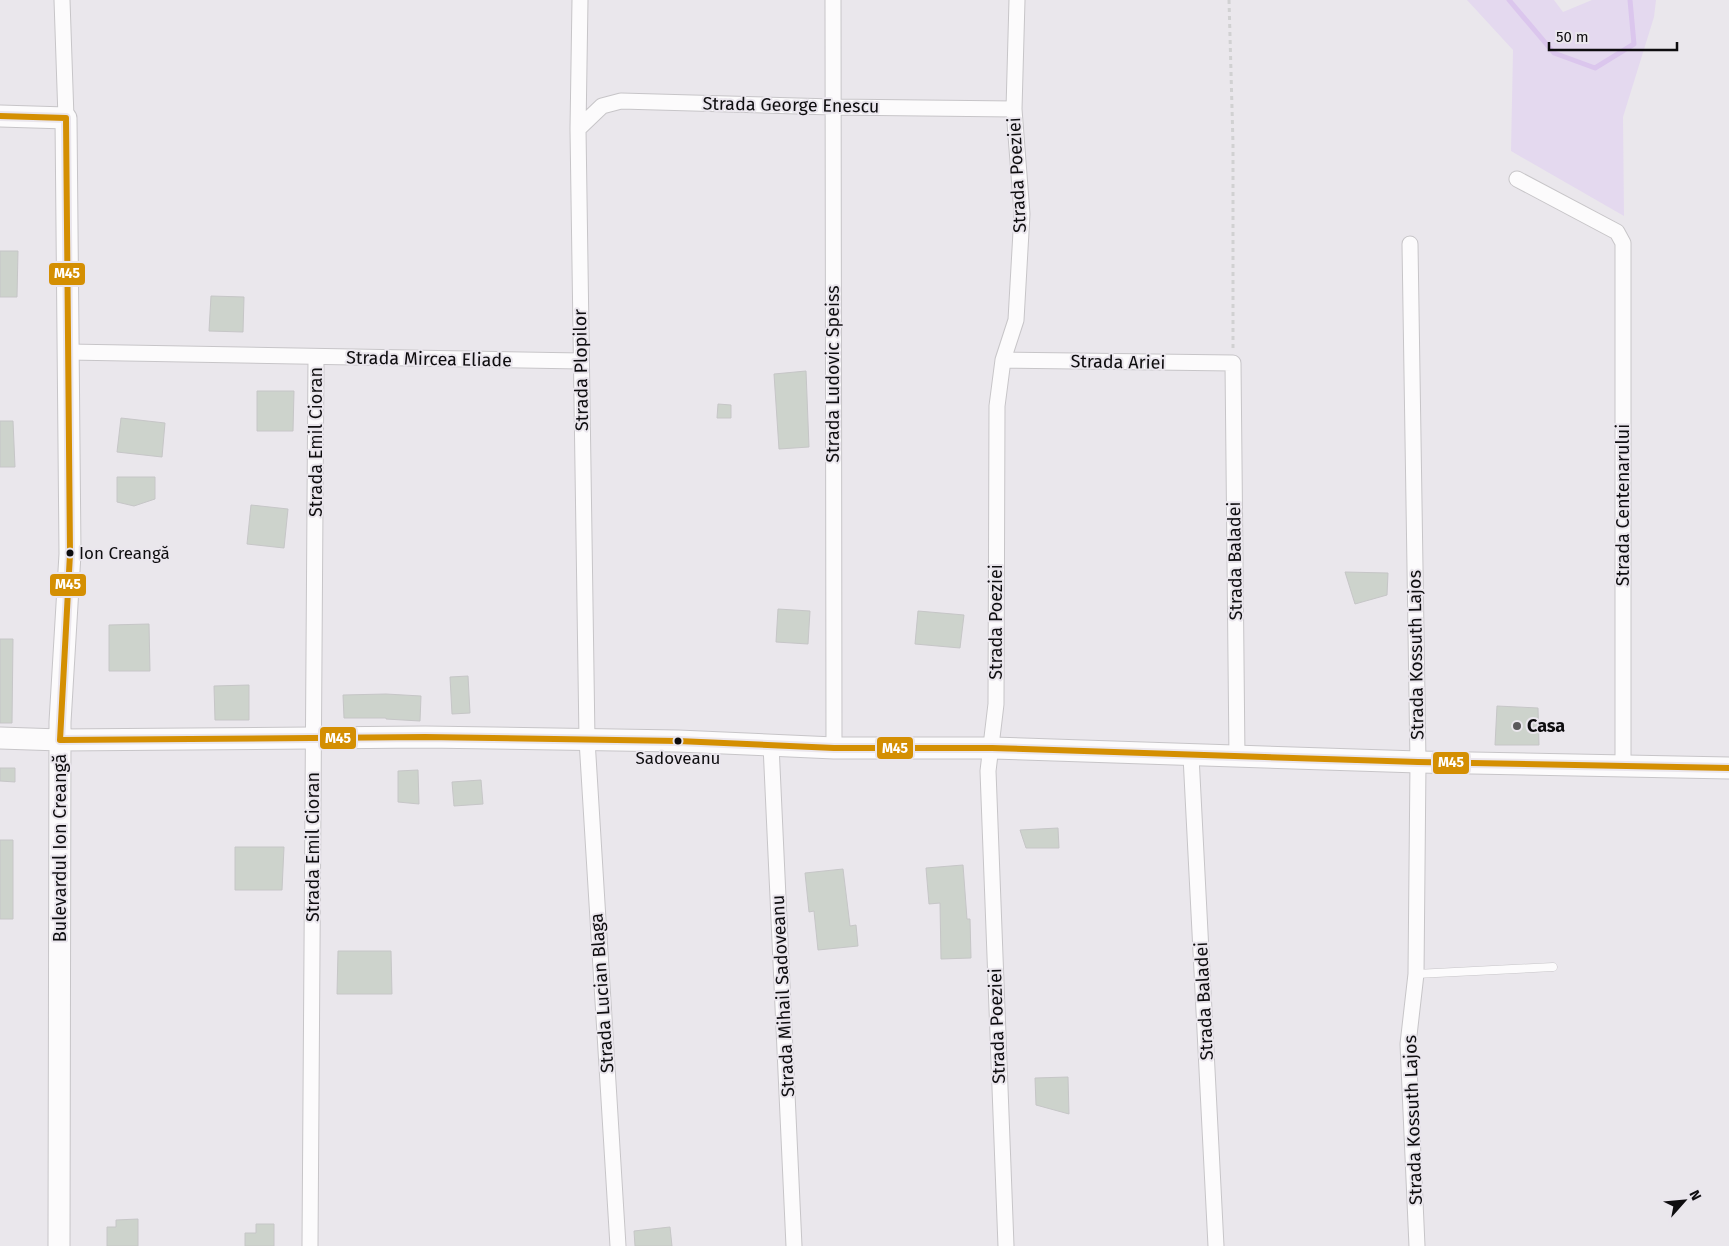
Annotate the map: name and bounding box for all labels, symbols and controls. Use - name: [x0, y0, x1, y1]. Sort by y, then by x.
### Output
- scale bar: [1549, 20, 1676, 52]
- text: 50 m: [1556, 28, 1589, 46]
- street label: Strada George Enescu: [702, 92, 880, 118]
- street label: Strada Poeziei: [1003, 117, 1031, 233]
- line badge: M45: [48, 262, 86, 286]
- text: M45: [54, 265, 81, 282]
- street label: Strada Ludovic Speiss: [822, 285, 844, 463]
- street label: Strada Plopilor: [569, 309, 593, 431]
- street label: Strada Mircea Eliade: [346, 347, 512, 371]
- street label: Strada Ariei: [1070, 350, 1166, 374]
- street label: Strada Emil Cioran: [305, 367, 327, 517]
- street label: Strada Centenarului: [1612, 424, 1634, 586]
- street label: Strada Baladei: [1223, 501, 1247, 621]
- place label: Ion Creangă: [79, 543, 170, 564]
- marker: Ion Creangă: [65, 548, 75, 558]
- street label: Strada Poeziei: [985, 564, 1007, 680]
- street label: Strada Kossuth Lajos: [1404, 570, 1428, 740]
- line badge: M45: [49, 573, 87, 597]
- text: M45: [55, 576, 82, 593]
- place label: Casa: [1527, 715, 1565, 737]
- marker: Casa: [1511, 720, 1523, 732]
- line badge: M45: [319, 726, 357, 750]
- text: M45: [325, 730, 352, 747]
- marker: Sadoveanu: [673, 736, 683, 746]
- line badge: M45: [876, 736, 914, 760]
- text: M45: [882, 740, 909, 757]
- place label: Sadoveanu: [635, 748, 721, 769]
- line badge: M45: [1432, 751, 1470, 775]
- street label: Bulevardul Ion Creangă: [49, 754, 71, 942]
- text: M45: [1438, 754, 1465, 771]
- street label: Strada Emil Cioran: [302, 772, 324, 922]
- street label: Strada Mihail Sadoveanu: [767, 894, 799, 1098]
- street label: Strada Lucian Blaga: [585, 912, 619, 1074]
- street label: Strada Baladei: [1190, 941, 1218, 1061]
- street label: Strada Poeziei: [984, 968, 1010, 1084]
- street label: Strada Kossuth Lajos: [1399, 1035, 1427, 1205]
- north arrow: [1659, 1176, 1709, 1226]
- text: N: [1685, 1187, 1705, 1203]

